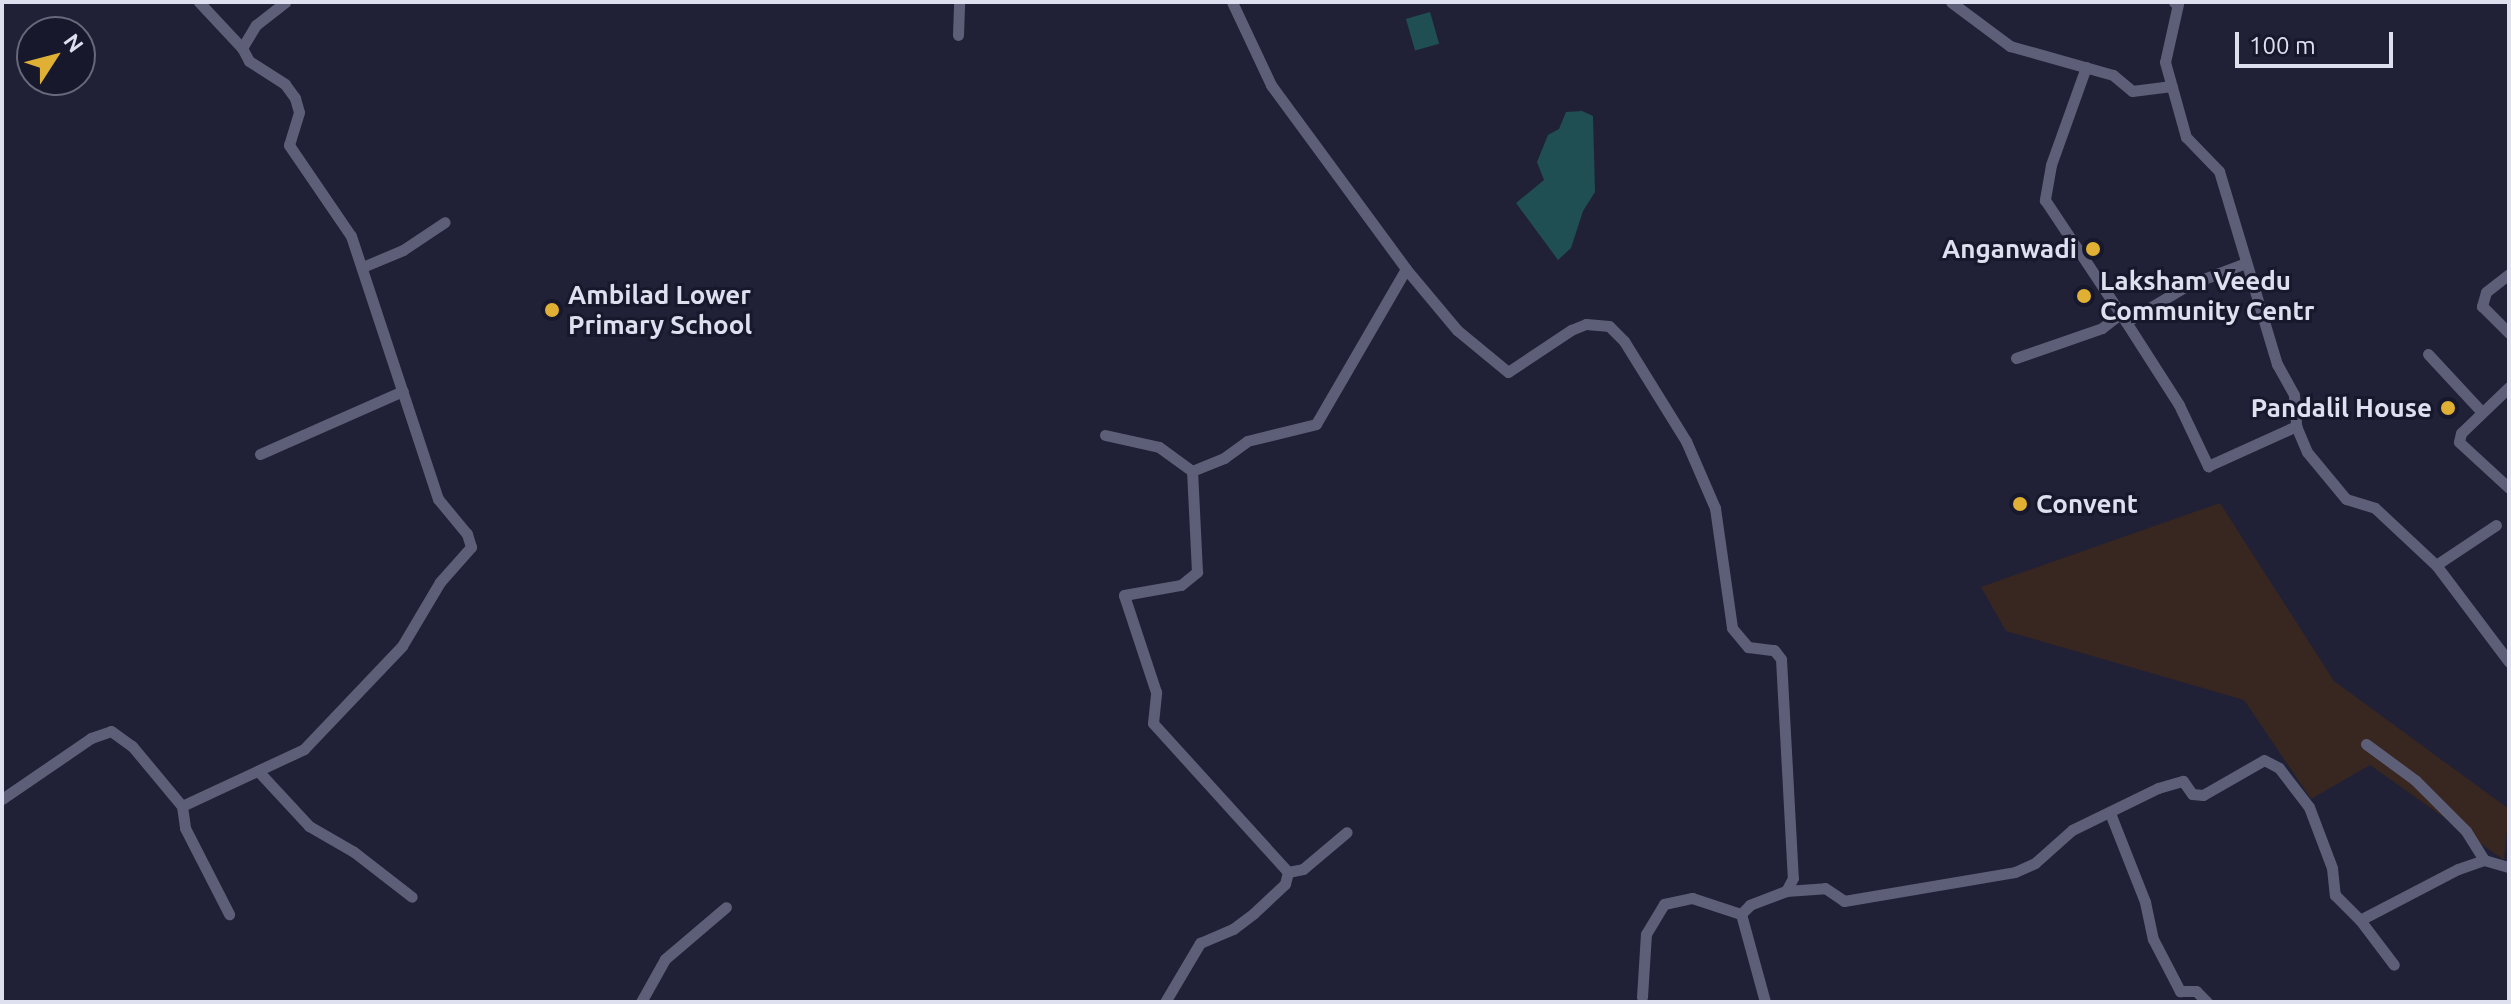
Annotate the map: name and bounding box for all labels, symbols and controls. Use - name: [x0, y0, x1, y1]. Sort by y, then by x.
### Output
- north arrow: [16, 16, 96, 96]
- scale bar: [2239, 16, 2397, 66]
- text: N: [59, 29, 89, 57]
- text: 100 m: [2249, 32, 2316, 59]
- place label: Anganwadi: [1942, 233, 2077, 265]
- marker: Anganwadi: [2084, 240, 2102, 258]
- place label: Laksham Veedu Community Centr: [2100, 265, 2314, 326]
- place label: Ambilad Lower Primary School: [568, 279, 752, 340]
- marker: Laksham Veedu Community Centr: [2075, 287, 2093, 305]
- marker: Ambilad Lower Primary School: [543, 301, 561, 319]
- place label: Pandalil House: [2251, 392, 2432, 424]
- marker: Pandalil House: [2439, 399, 2457, 417]
- place label: Convent: [2036, 488, 2138, 520]
- marker: Convent: [2011, 495, 2029, 513]

